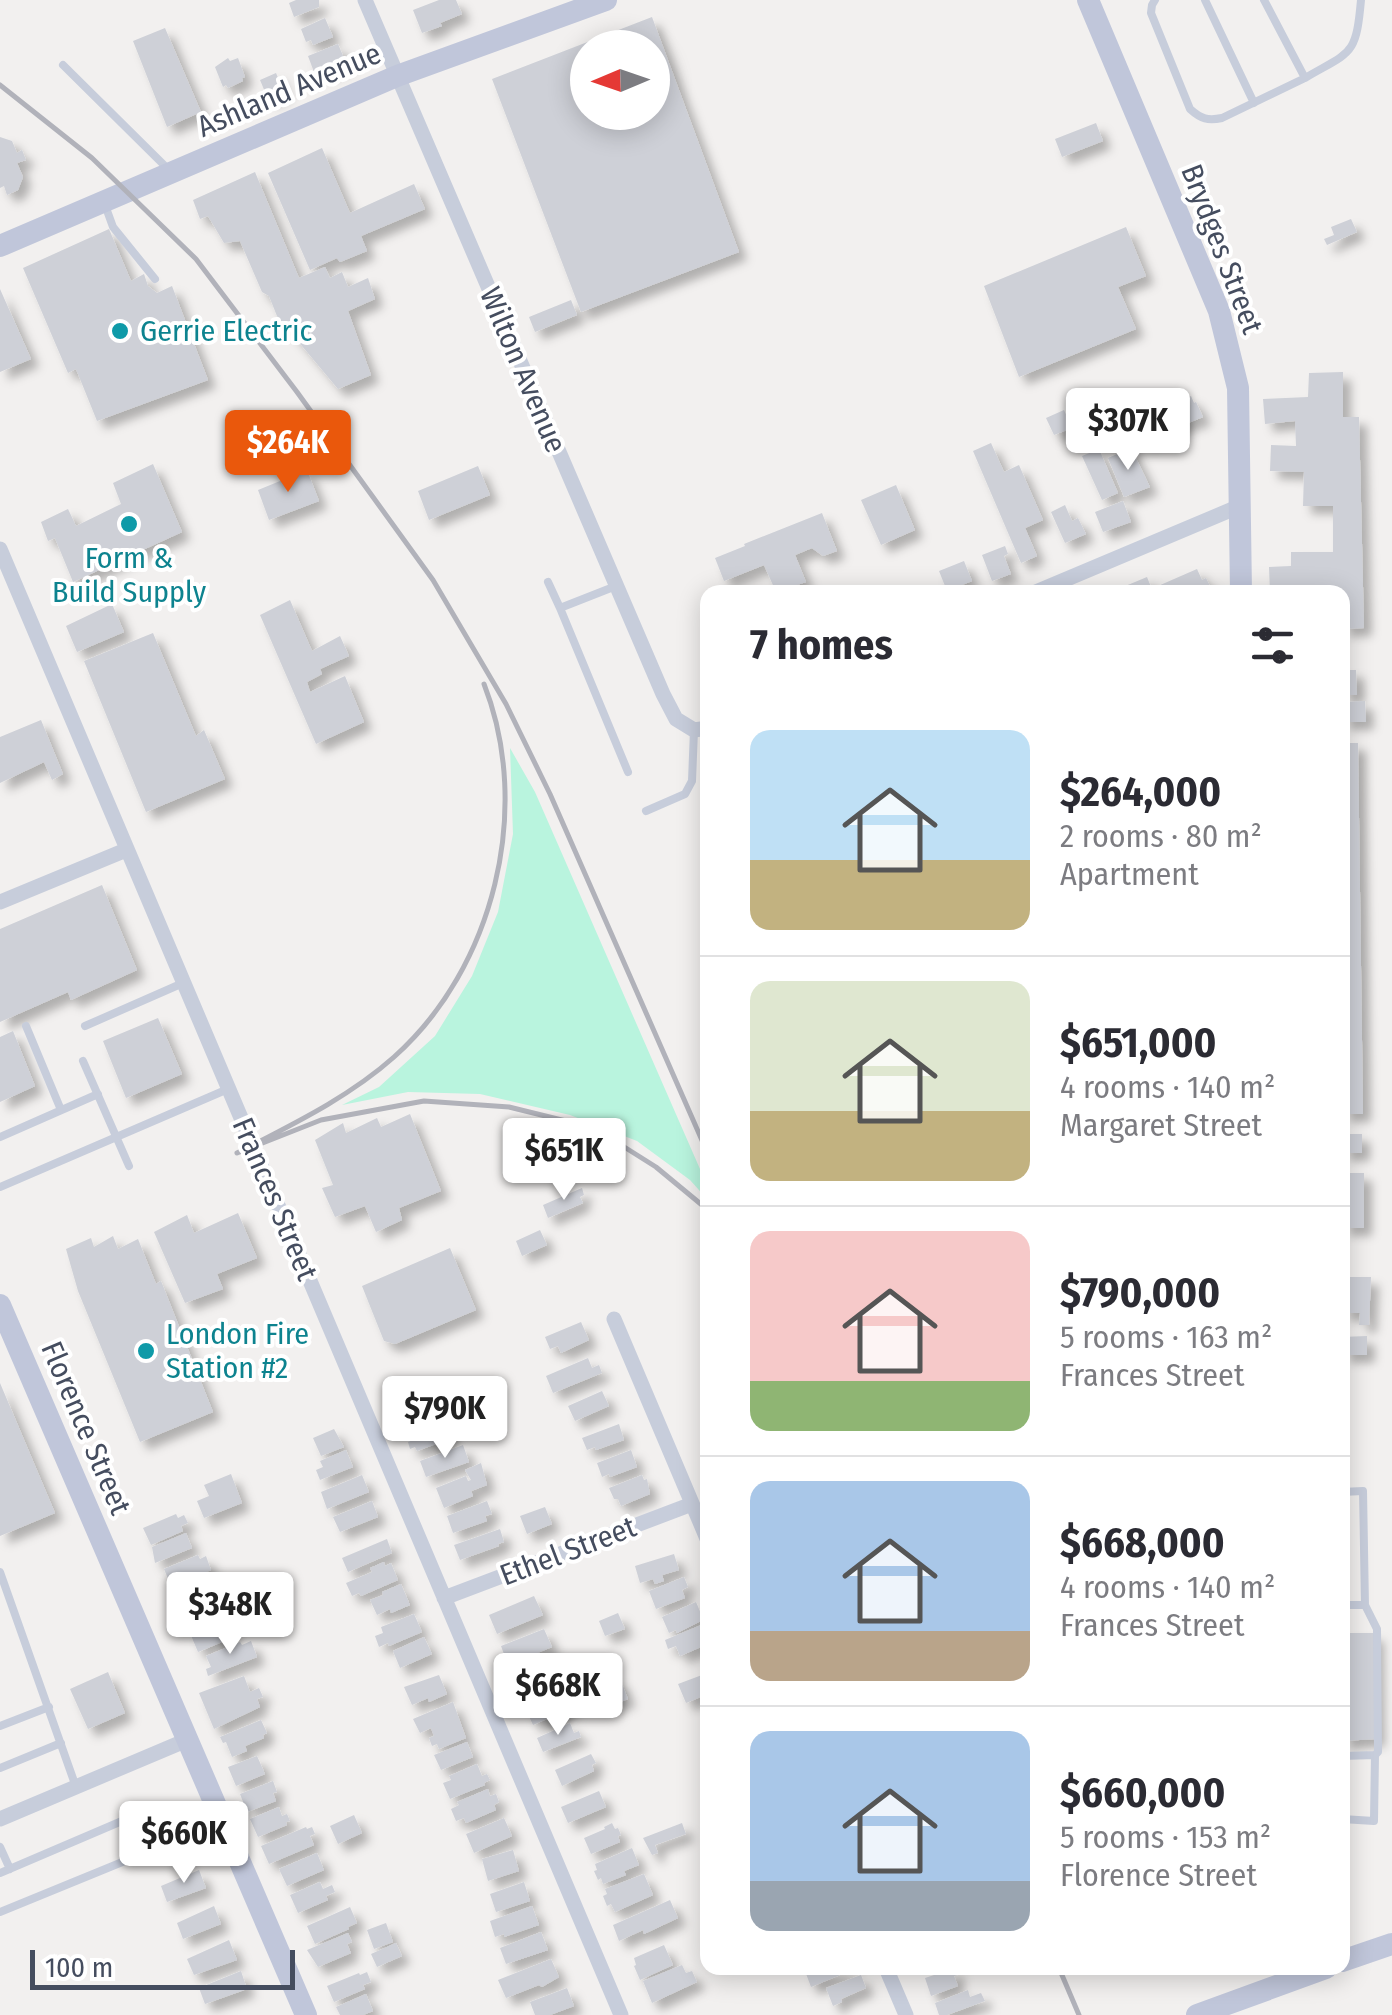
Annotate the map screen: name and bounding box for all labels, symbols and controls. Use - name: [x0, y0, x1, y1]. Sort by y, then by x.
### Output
- north arrow: [570, 30, 670, 130]
- map controls: [570, 30, 670, 130]
- street label: Ashland Avenue: [192, 35, 386, 145]
- street label: Brydges Street: [1173, 159, 1271, 339]
- street label: Wilton Avenue: [472, 282, 574, 458]
- place label: Gerrie Electric: [140, 313, 313, 349]
- marker: Gerrie Electric: [109, 320, 131, 342]
- pin: $307K: [1058, 388, 1198, 473]
- text: $307K: [1088, 401, 1168, 439]
- pin: $264K: [218, 410, 358, 495]
- text: $264K: [247, 423, 329, 461]
- marker: Form & Build Supply: [118, 513, 140, 535]
- place label: Form & Build Supply: [52, 540, 207, 610]
- icon: filters: [1245, 618, 1300, 673]
- text: 7 homes: [750, 620, 893, 670]
- text: $264,000: [1060, 767, 1221, 817]
- icon: home: [830, 770, 950, 890]
- text: 2 rooms · 80 m²: [1060, 817, 1262, 855]
- text: Apartment: [1060, 855, 1199, 893]
- text: $651,000: [1060, 1018, 1217, 1068]
- icon: home: [830, 1021, 950, 1141]
- text: 4 rooms · 140 m²: [1060, 1068, 1275, 1106]
- text: Margaret Street: [1060, 1106, 1262, 1144]
- street label: Frances Street: [225, 1112, 325, 1286]
- pin: $651K: [494, 1118, 634, 1203]
- text: $651K: [525, 1131, 603, 1169]
- text: $790,000: [1060, 1268, 1220, 1318]
- icon: home: [830, 1271, 950, 1391]
- place label: London Fire Station #2: [166, 1316, 309, 1386]
- text: 5 rooms · 163 m²: [1060, 1318, 1272, 1356]
- street label: Florence Street: [33, 1336, 139, 1520]
- marker: London Fire Station #2: [135, 1340, 157, 1362]
- text: Frances Street: [1060, 1356, 1244, 1394]
- pin: $790K: [375, 1376, 515, 1461]
- text: $790K: [404, 1389, 486, 1427]
- street label: Ethel Street: [495, 1509, 641, 1593]
- text: $668,000: [1060, 1518, 1225, 1568]
- icon: home: [830, 1521, 950, 1641]
- text: 4 rooms · 140 m²: [1060, 1568, 1275, 1606]
- pin: $348K: [160, 1572, 300, 1657]
- text: $348K: [189, 1585, 271, 1623]
- text: Frances Street: [1060, 1606, 1244, 1644]
- pin: $668K: [488, 1653, 628, 1738]
- text: $668K: [516, 1666, 600, 1704]
- text: $660,000: [1060, 1768, 1225, 1818]
- icon: home: [830, 1771, 950, 1891]
- pin: $660K: [114, 1801, 254, 1886]
- text: $660K: [141, 1814, 227, 1852]
- text: 5 rooms · 153 m²: [1060, 1818, 1271, 1856]
- text: Florence Street: [1060, 1856, 1257, 1894]
- scale bar: [30, 1945, 295, 1990]
- text: 100 m: [45, 1951, 113, 1984]

